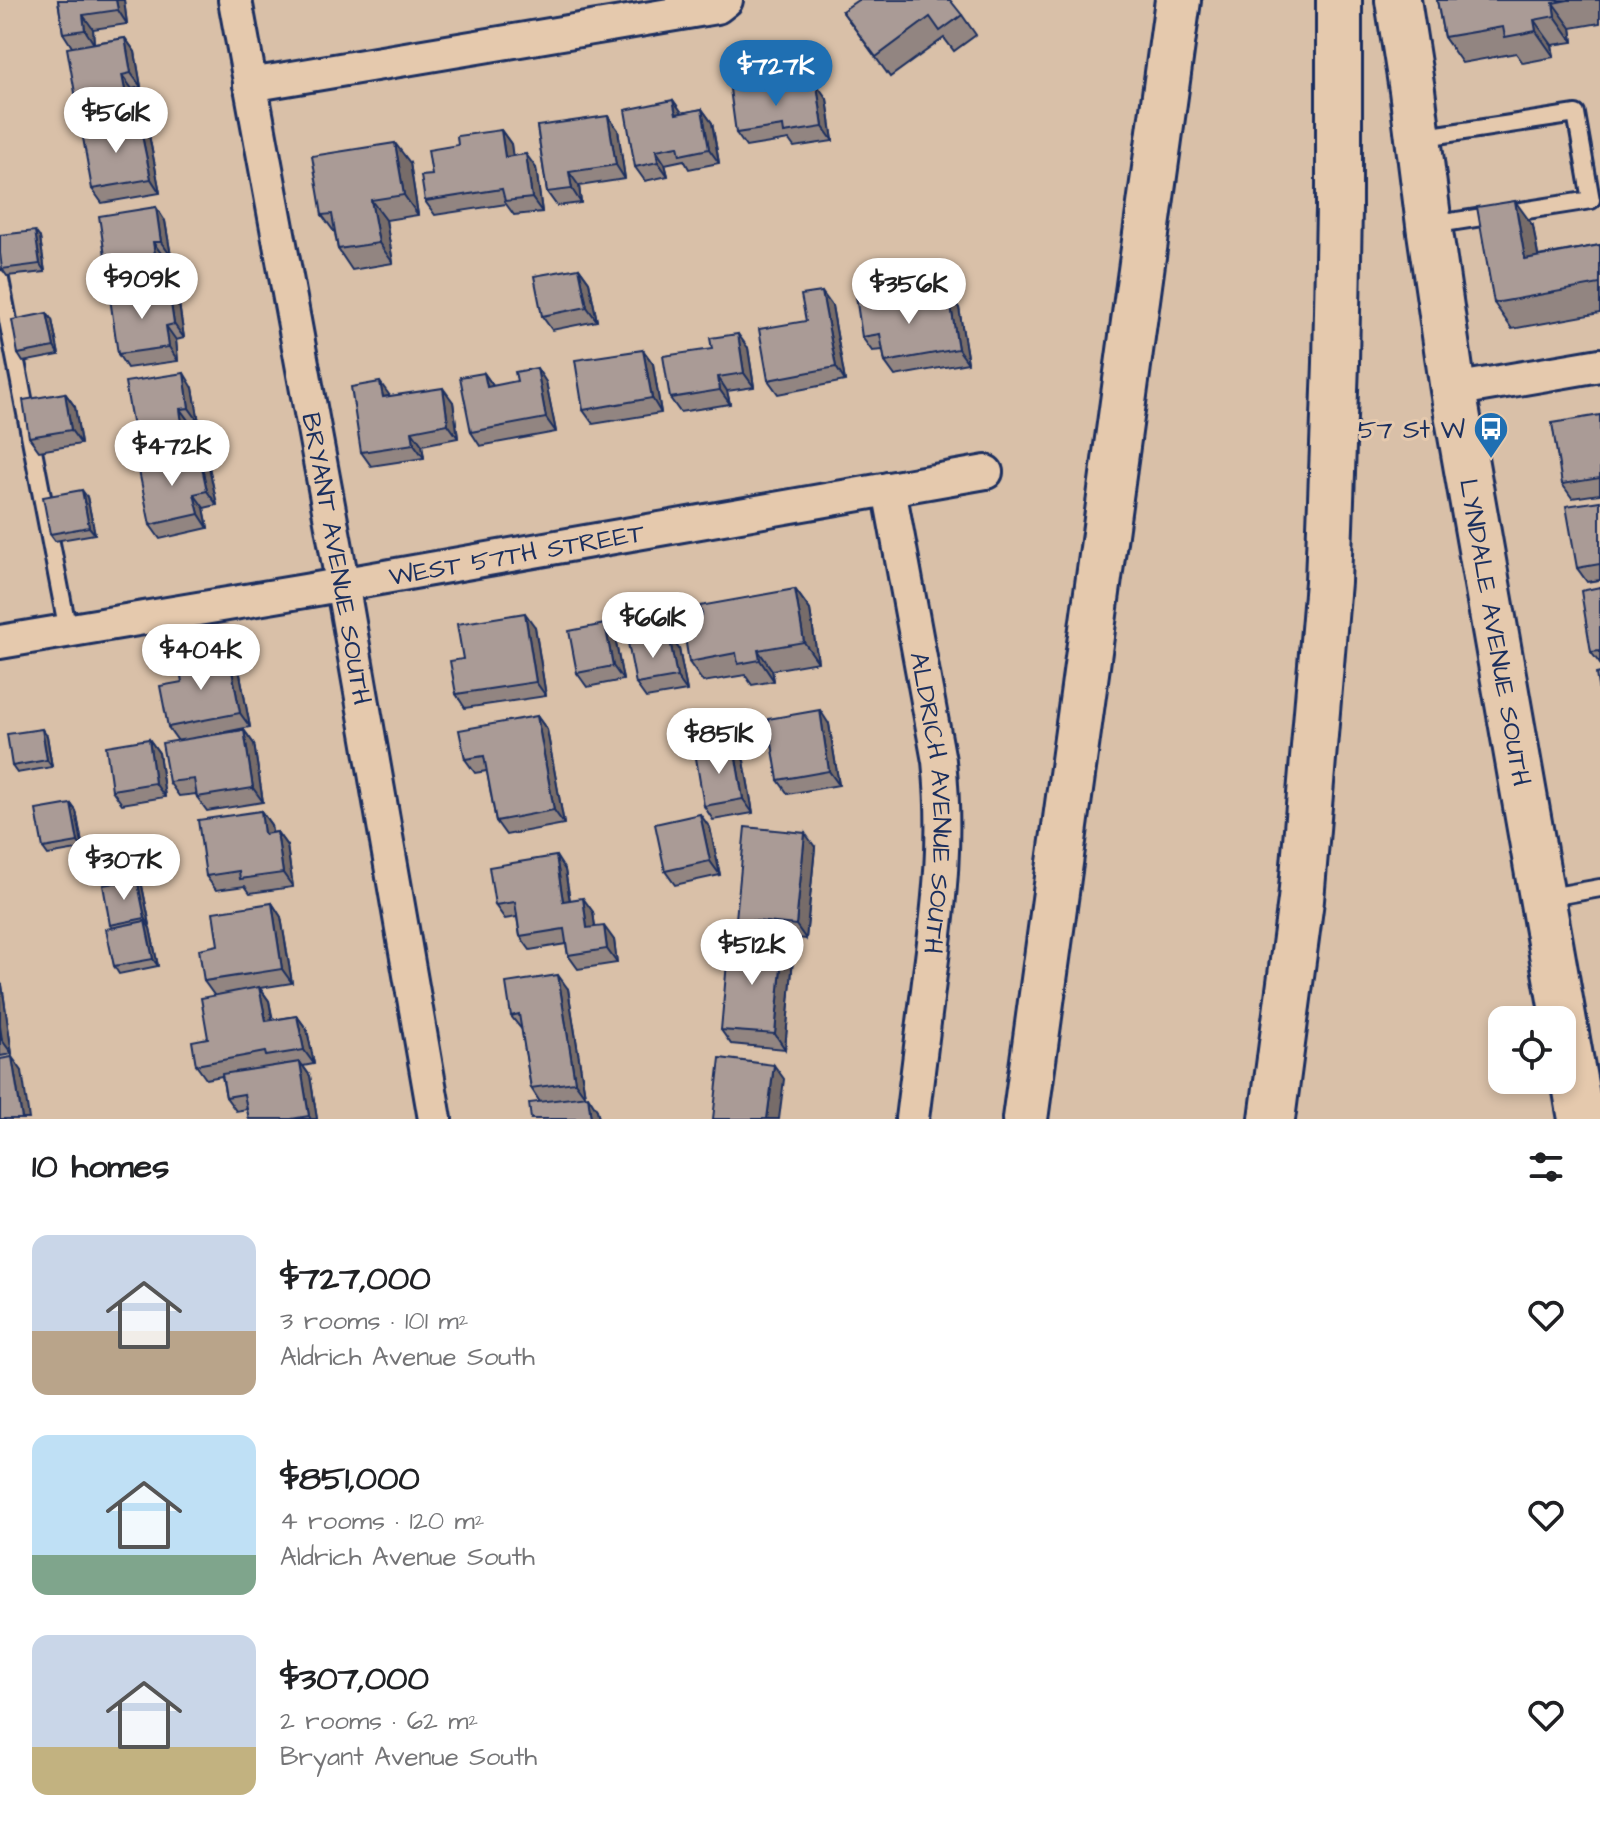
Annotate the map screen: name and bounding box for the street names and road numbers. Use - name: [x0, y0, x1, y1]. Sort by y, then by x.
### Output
- street label: BRYANT AVENUE SOUTH: [292, 410, 380, 708]
- street label: LYNDALE AVENUE SOUTH: [1450, 476, 1539, 789]
- street label: WEST 57TH STREET: [386, 515, 648, 595]
- street label: ALDRICH AVENUE SOUTH: [900, 649, 959, 956]

